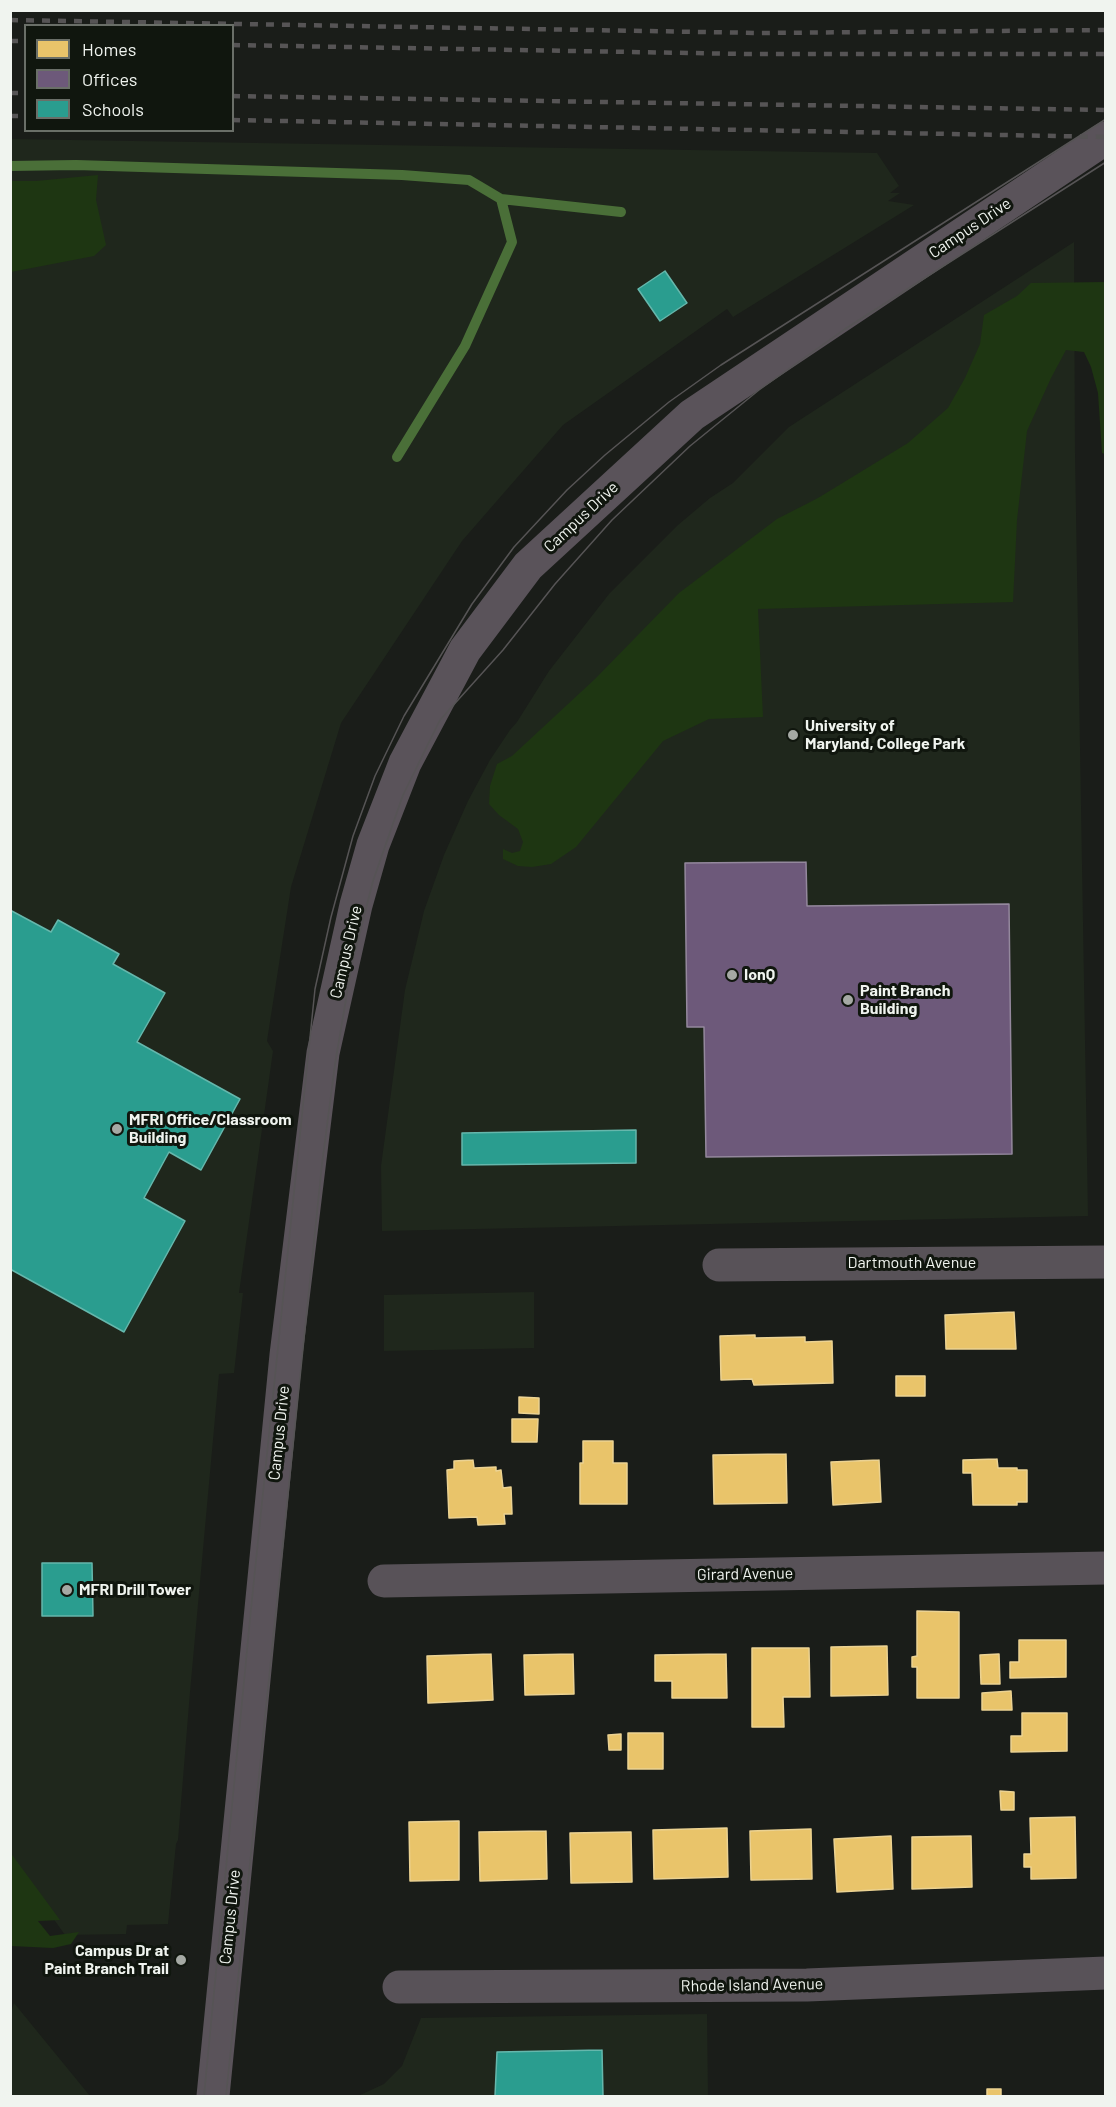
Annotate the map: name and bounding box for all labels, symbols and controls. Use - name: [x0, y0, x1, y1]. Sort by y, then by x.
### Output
- legend: [24, 24, 234, 132]
- text: Homes: [82, 38, 136, 60]
- text: Offices: [82, 68, 138, 90]
- text: Schools: [82, 98, 144, 120]
- street label: Campus Drive: [925, 193, 1015, 263]
- street label: Campus Drive: [540, 478, 622, 556]
- place label: University of Maryland, College Park: [805, 716, 965, 754]
- marker: University of Maryland, College Park: [786, 728, 800, 742]
- street label: Campus Drive: [326, 904, 366, 1000]
- place label: IonQ: [744, 965, 775, 985]
- marker: IonQ: [725, 968, 739, 982]
- place label: Paint Branch Building: [860, 981, 950, 1019]
- marker: Paint Branch Building: [841, 993, 855, 1007]
- place label: MFRI Office/Classroom Building: [129, 1110, 292, 1148]
- marker: MFRI Office/Classroom Building: [110, 1122, 124, 1136]
- street label: Dartmouth Avenue: [848, 1253, 976, 1273]
- street label: Campus Drive: [264, 1385, 294, 1481]
- street label: Girard Avenue: [697, 1564, 793, 1584]
- place label: MFRI Drill Tower: [79, 1580, 191, 1600]
- marker: MFRI Drill Tower: [60, 1583, 74, 1597]
- street label: Campus Drive: [215, 1869, 245, 1965]
- place label: Campus Dr at Paint Branch Trail: [44, 1941, 169, 1979]
- marker: Campus Dr at Paint Branch Trail: [174, 1953, 188, 1967]
- street label: Rhode Island Avenue: [681, 1974, 823, 1996]

